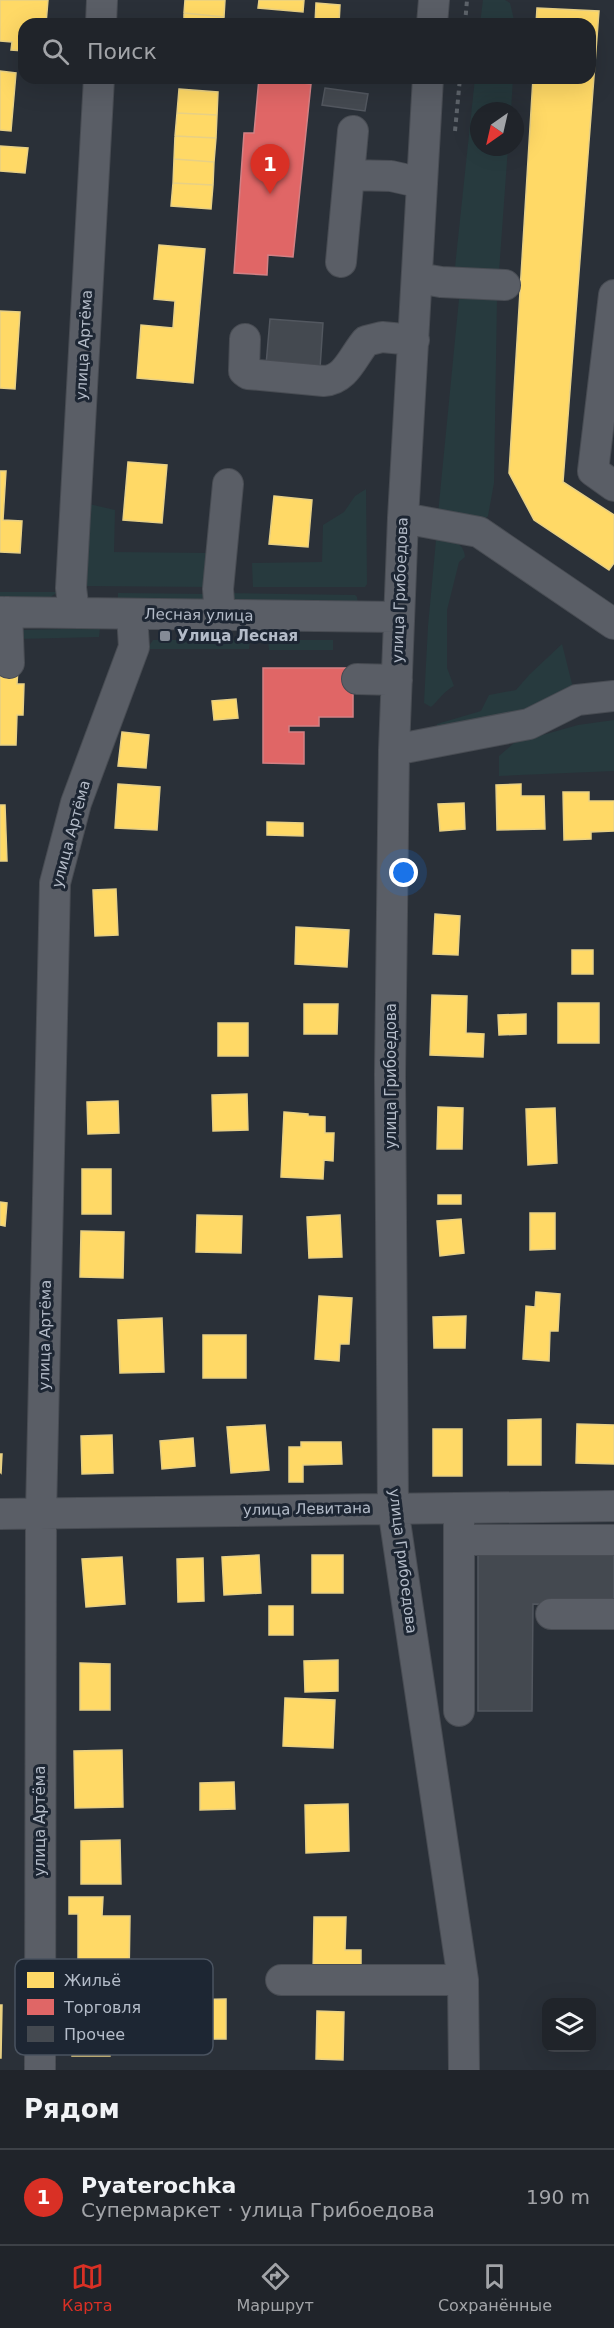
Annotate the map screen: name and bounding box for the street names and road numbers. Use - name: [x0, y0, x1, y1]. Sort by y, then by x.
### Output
- street label: улица Артёма: [72, 289, 96, 401]
- street label: улица Грибоедова: [388, 517, 412, 663]
- street label: Лесная улица: [144, 605, 254, 625]
- street label: улица Артёма: [48, 778, 94, 890]
- street label: улица Грибоедова: [382, 1003, 400, 1149]
- street label: улица Артёма: [35, 1280, 55, 1390]
- street label: улица Грибоедова: [385, 1487, 421, 1635]
- street label: улица Левитана: [243, 1499, 371, 1519]
- street label: улица Артёма: [31, 1766, 49, 1876]

